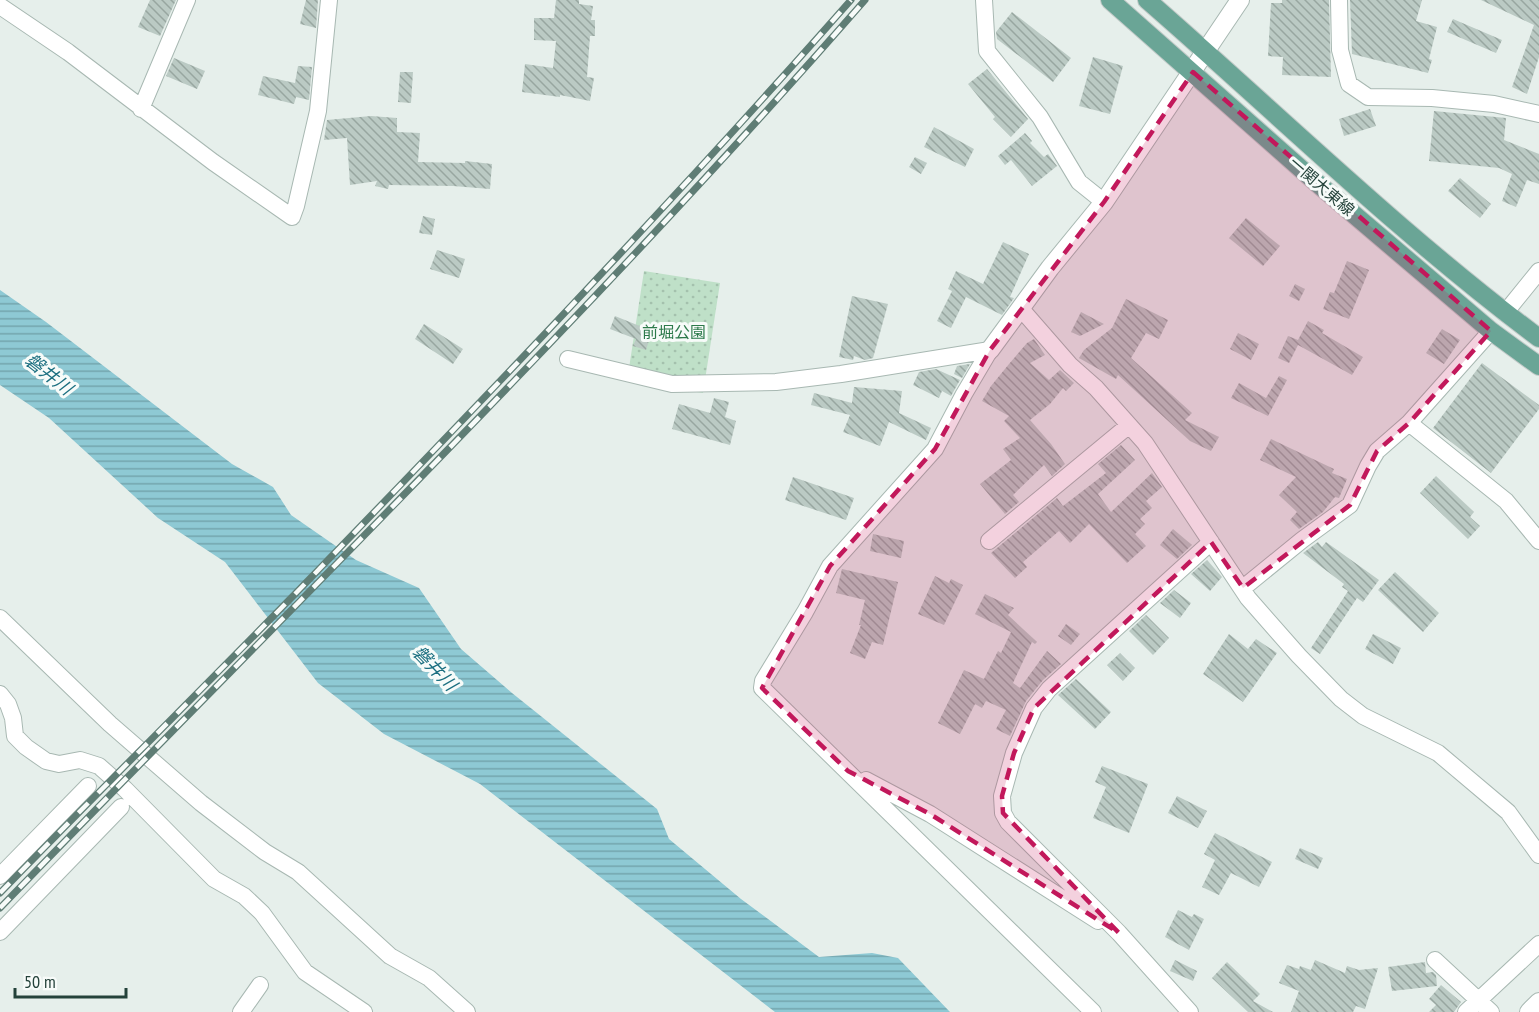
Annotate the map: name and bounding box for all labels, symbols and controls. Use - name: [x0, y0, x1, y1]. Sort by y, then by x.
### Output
- street label: 一関大東線: [1285, 152, 1359, 220]
- park label: 前堀公園: [642, 322, 706, 342]
- water label: 磐井川: [21, 348, 79, 401]
- water label: 磐井川: [408, 641, 463, 697]
- scale bar: [15, 961, 126, 999]
- text: 50 m: [24, 970, 56, 993]

